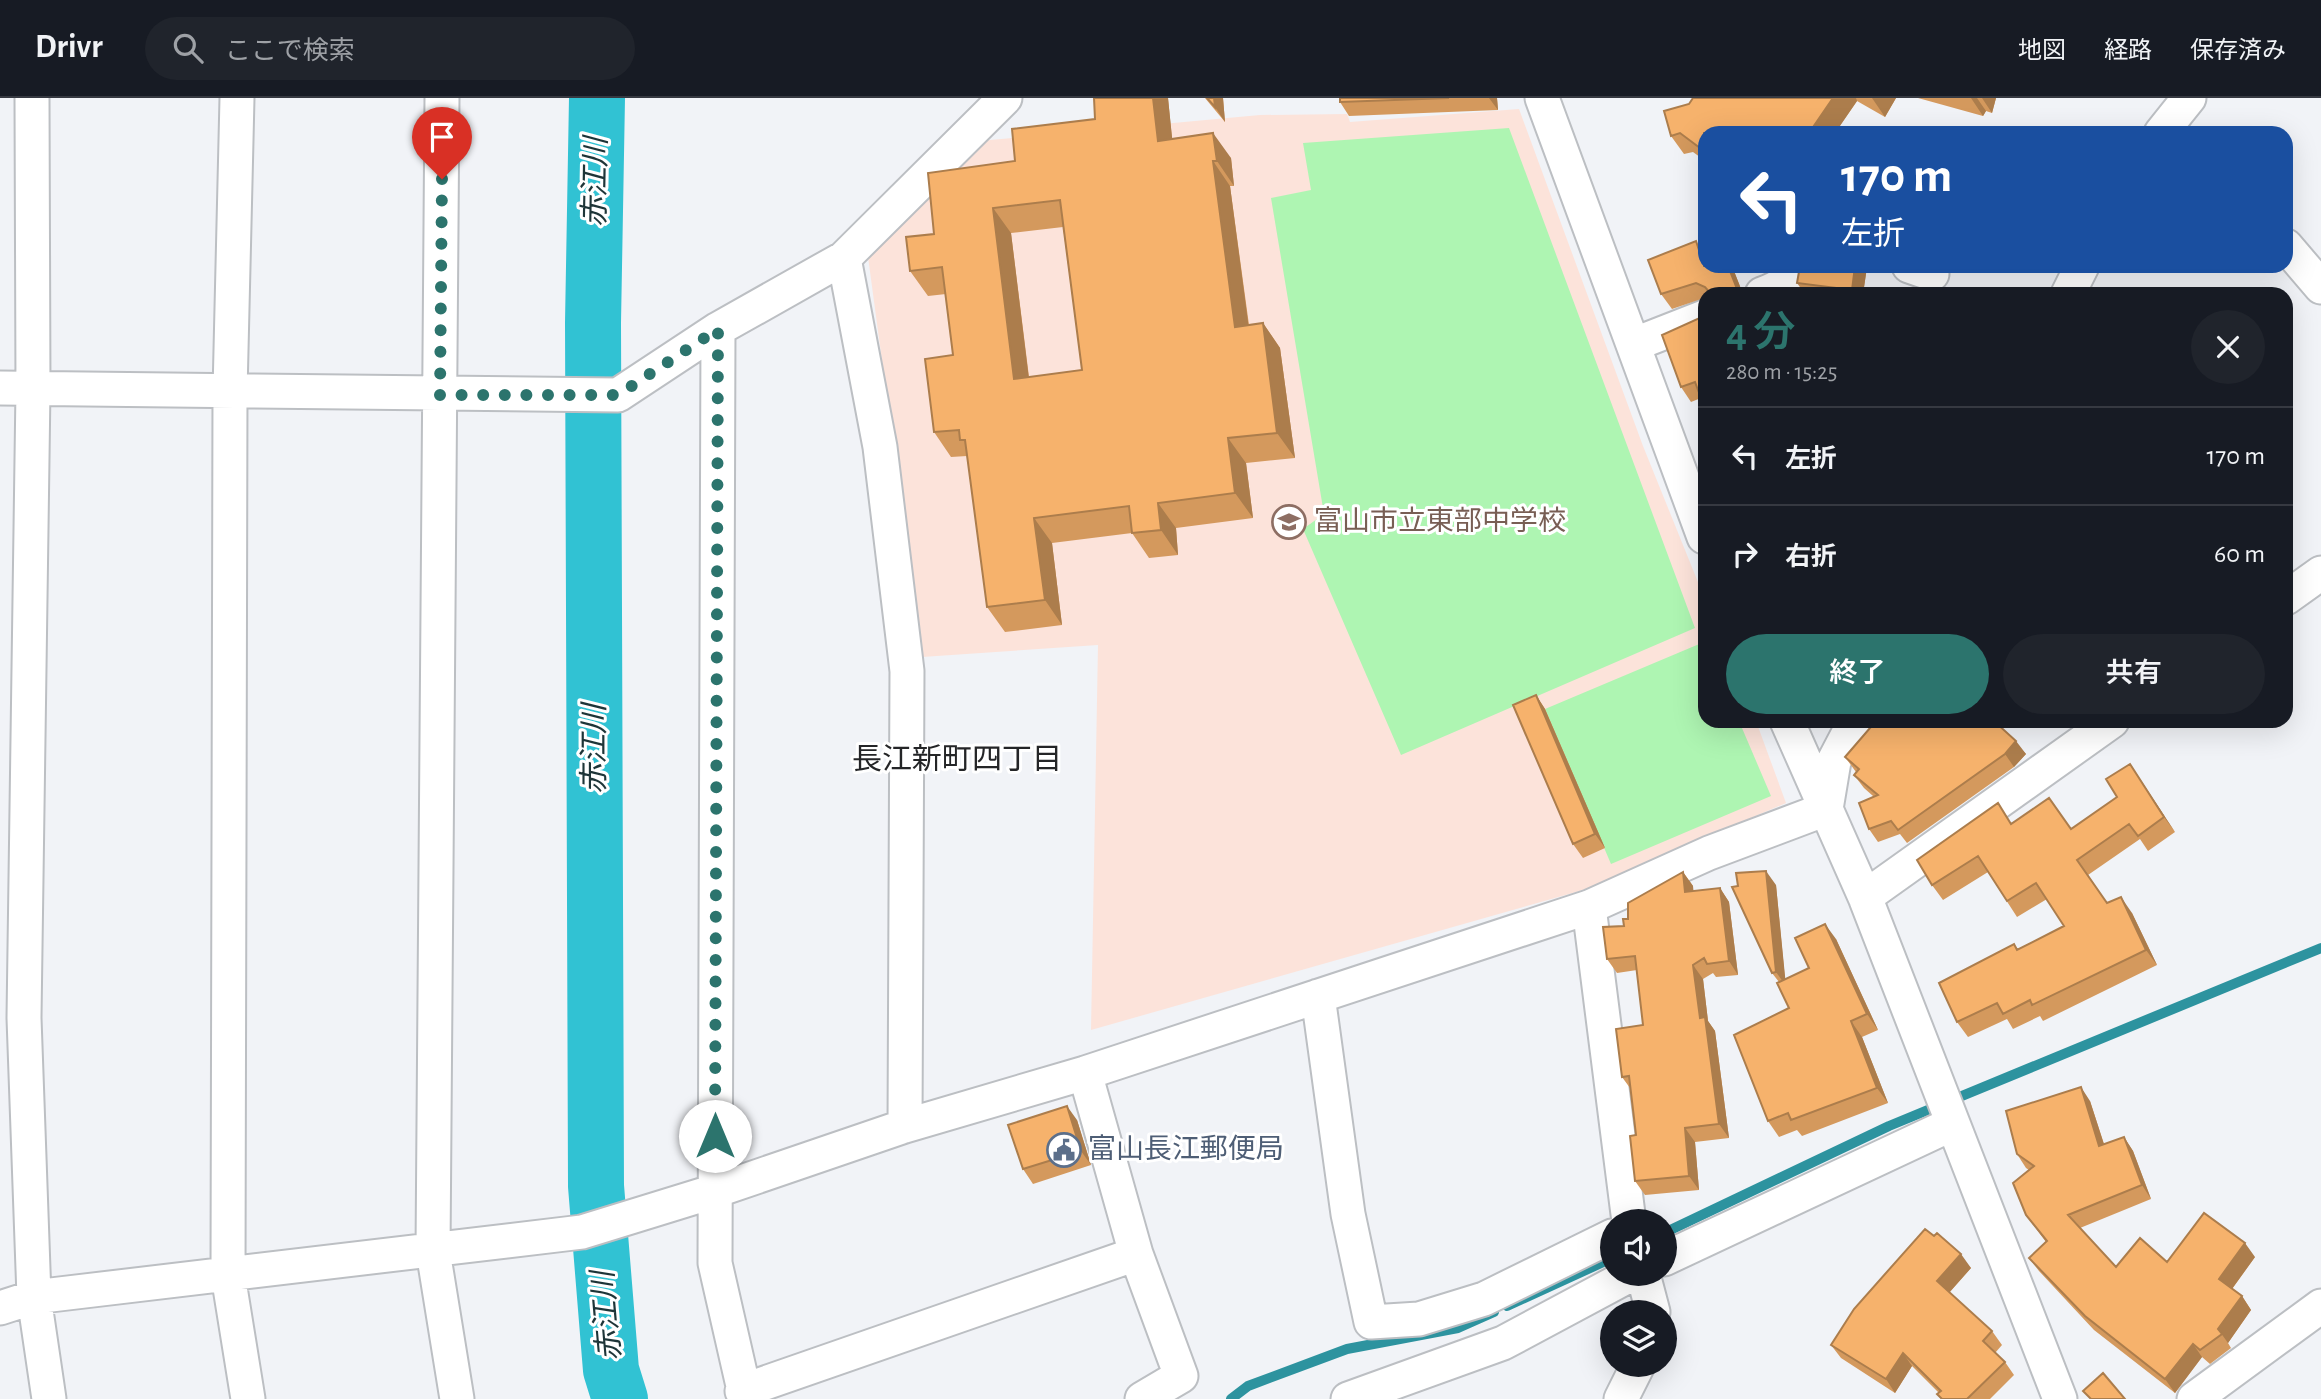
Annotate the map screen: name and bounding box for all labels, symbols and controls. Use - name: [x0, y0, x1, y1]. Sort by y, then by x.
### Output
- search box: [145, 17, 635, 80]
- icon: search: [169, 29, 207, 67]
- text: Drivr: [35, 31, 103, 64]
- text: ここで検索: [225, 38, 355, 64]
- text: 地図: [2018, 39, 2066, 63]
- text: 経路: [2104, 39, 2152, 63]
- text: 保存済み: [2190, 39, 2286, 63]
- pin: [412, 107, 472, 179]
- icon: arrive: [423, 118, 461, 156]
- water label: 赤江川: [578, 134, 612, 227]
- text: 170 m: [1841, 152, 1952, 201]
- icon: left: [1726, 154, 1817, 245]
- text: 左折: [1841, 218, 1905, 250]
- button: close: [2191, 310, 2265, 384]
- text: 4 分: [1726, 312, 1795, 354]
- text: 280 m · 15:25: [1726, 361, 1837, 384]
- icon: left: [1726, 437, 1764, 475]
- text: 170 m: [2206, 443, 2265, 469]
- text: 左折: [1785, 446, 1837, 472]
- school or university icon: 富山市立東部中学校: [1270, 503, 1308, 541]
- place label: 富山市立東部中学校: [1314, 506, 1566, 536]
- icon: right: [1726, 535, 1764, 573]
- text: 60 m: [2214, 541, 2265, 567]
- text: 右折: [1785, 544, 1837, 570]
- button: 終了: [1726, 634, 1989, 714]
- button: 共有: [2003, 634, 2265, 714]
- water label: 赤江川: [578, 701, 610, 794]
- district label: 長江新町四丁目: [852, 743, 1062, 775]
- position arrow: [678, 1099, 752, 1173]
- public building icon: 富山長江郵便局: [1045, 1131, 1083, 1169]
- place label: 富山長江郵便局: [1088, 1134, 1284, 1164]
- map controls: [1600, 1209, 1677, 1377]
- button: sound: [1600, 1209, 1677, 1286]
- water label: 赤江川: [586, 1267, 626, 1362]
- button: layers: [1600, 1300, 1677, 1377]

